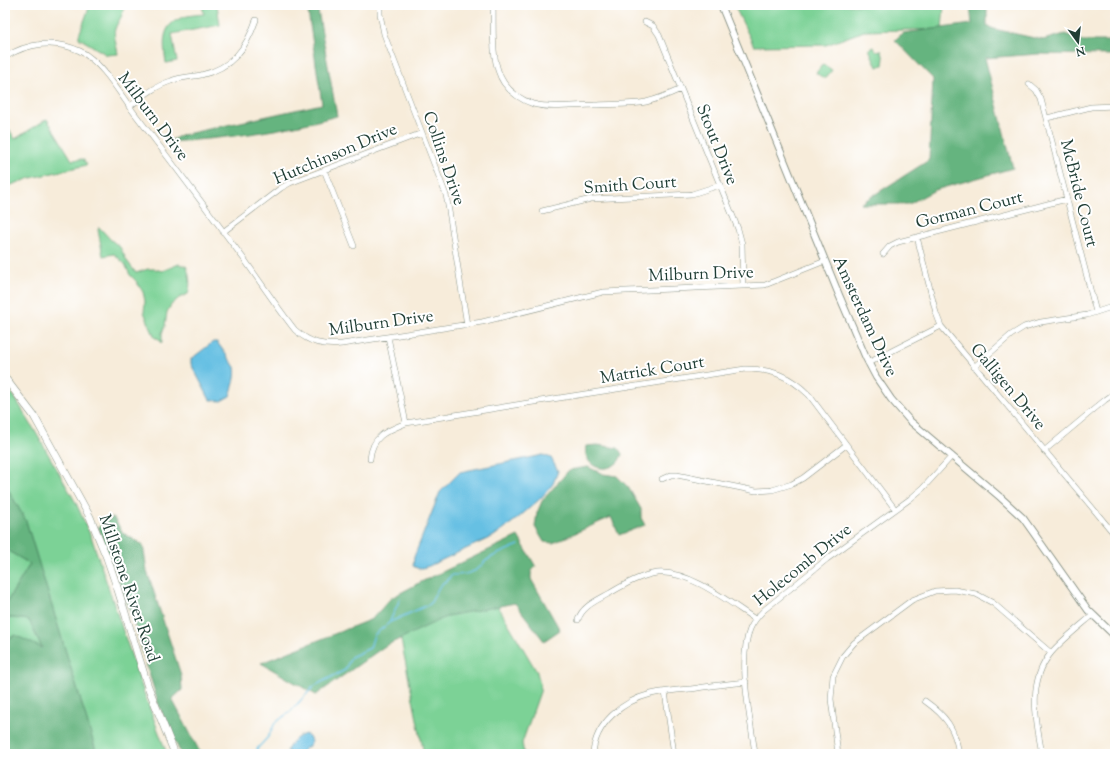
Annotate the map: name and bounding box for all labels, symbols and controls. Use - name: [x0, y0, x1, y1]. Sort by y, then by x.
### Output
- north arrow: [1058, 22, 1098, 62]
- text: N: [1074, 42, 1088, 60]
- street label: Milburn Drive: [111, 68, 194, 167]
- street label: Stout Drive: [689, 101, 743, 189]
- street label: Collins Drive: [416, 108, 470, 209]
- street label: Hutchinson Drive: [270, 118, 401, 192]
- street label: McBride Court: [1053, 137, 1103, 250]
- street label: Smith Court: [583, 171, 677, 201]
- street label: Gorman Court: [913, 186, 1026, 236]
- street label: Amsterdam Drive: [826, 253, 903, 381]
- street label: Milburn Drive: [648, 261, 754, 289]
- street label: Milburn Drive: [327, 305, 435, 343]
- street label: Galligen Drive: [964, 339, 1051, 436]
- street label: Matrick Court: [598, 351, 706, 391]
- street label: Millstone River Road: [92, 512, 165, 666]
- street label: Holecomb Drive: [749, 518, 857, 613]

